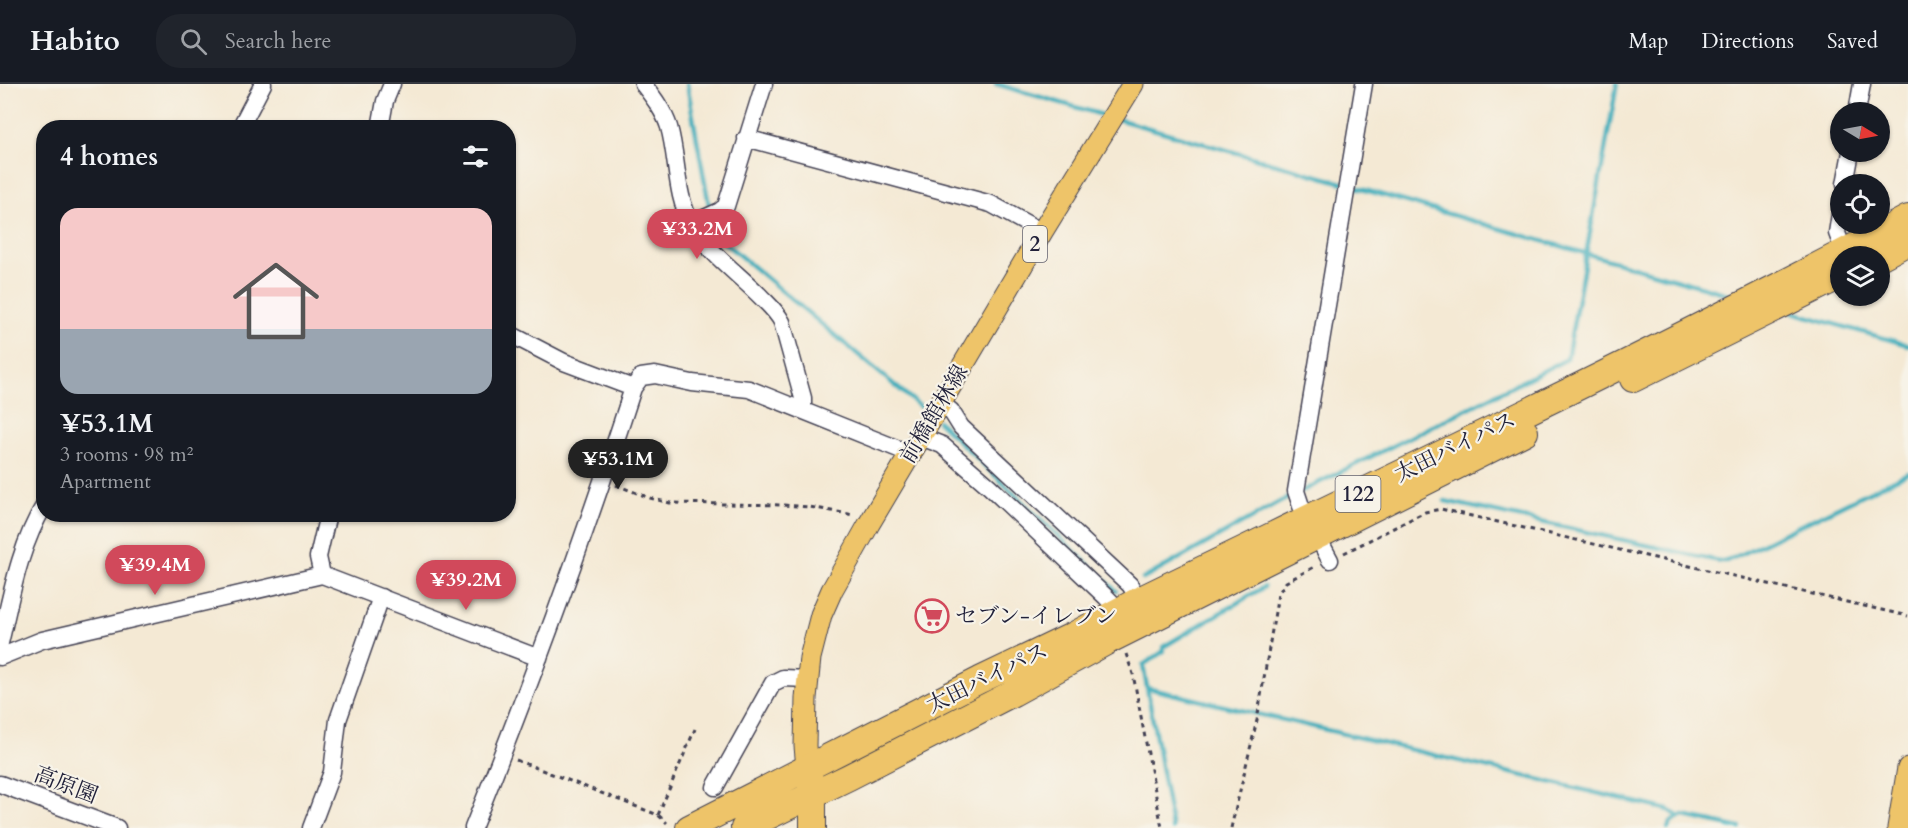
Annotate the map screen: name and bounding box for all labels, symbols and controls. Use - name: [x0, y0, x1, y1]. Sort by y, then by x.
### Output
- search box: [156, 14, 576, 68]
- text: Habito: [30, 22, 120, 60]
- icon: search: [177, 25, 210, 58]
- text: Search here: [225, 26, 331, 56]
- text: Map: [1628, 27, 1668, 56]
- text: Directions: [1701, 27, 1794, 56]
- text: Saved: [1827, 27, 1878, 56]
- north arrow: [1830, 102, 1890, 162]
- map controls: [1830, 102, 1890, 306]
- text: 4 homes: [60, 139, 158, 174]
- icon: filters: [459, 140, 492, 173]
- button: locate: [1830, 174, 1890, 234]
- pin: ¥33.2M: [648, 209, 746, 260]
- text: ¥33.2M: [661, 215, 733, 242]
- road number: 2: [1023, 226, 1047, 262]
- button: layers: [1830, 246, 1890, 306]
- icon: home: [222, 247, 330, 355]
- street label: 前橋館林線: [893, 359, 975, 469]
- street label: 太田バイパス: [1389, 405, 1521, 489]
- text: ¥53.1M: [60, 406, 153, 441]
- pin: ¥53.1M: [569, 439, 667, 490]
- text: 3 rooms · 98 m²: [60, 441, 193, 468]
- text: ¥53.1M: [582, 445, 654, 472]
- text: Apartment: [60, 468, 151, 495]
- road number: 122: [1336, 476, 1380, 512]
- pin: ¥39.4M: [106, 545, 204, 596]
- text: ¥39.4M: [119, 551, 191, 578]
- pin: ¥39.2M: [417, 560, 515, 611]
- text: ¥39.2M: [430, 566, 502, 593]
- supermarket icon: セブン-イレブン: [914, 598, 950, 634]
- place label: セブン-イレブン: [955, 601, 1117, 631]
- street label: 太田バイパス: [921, 636, 1053, 720]
- street label: 高原園: [30, 759, 102, 811]

